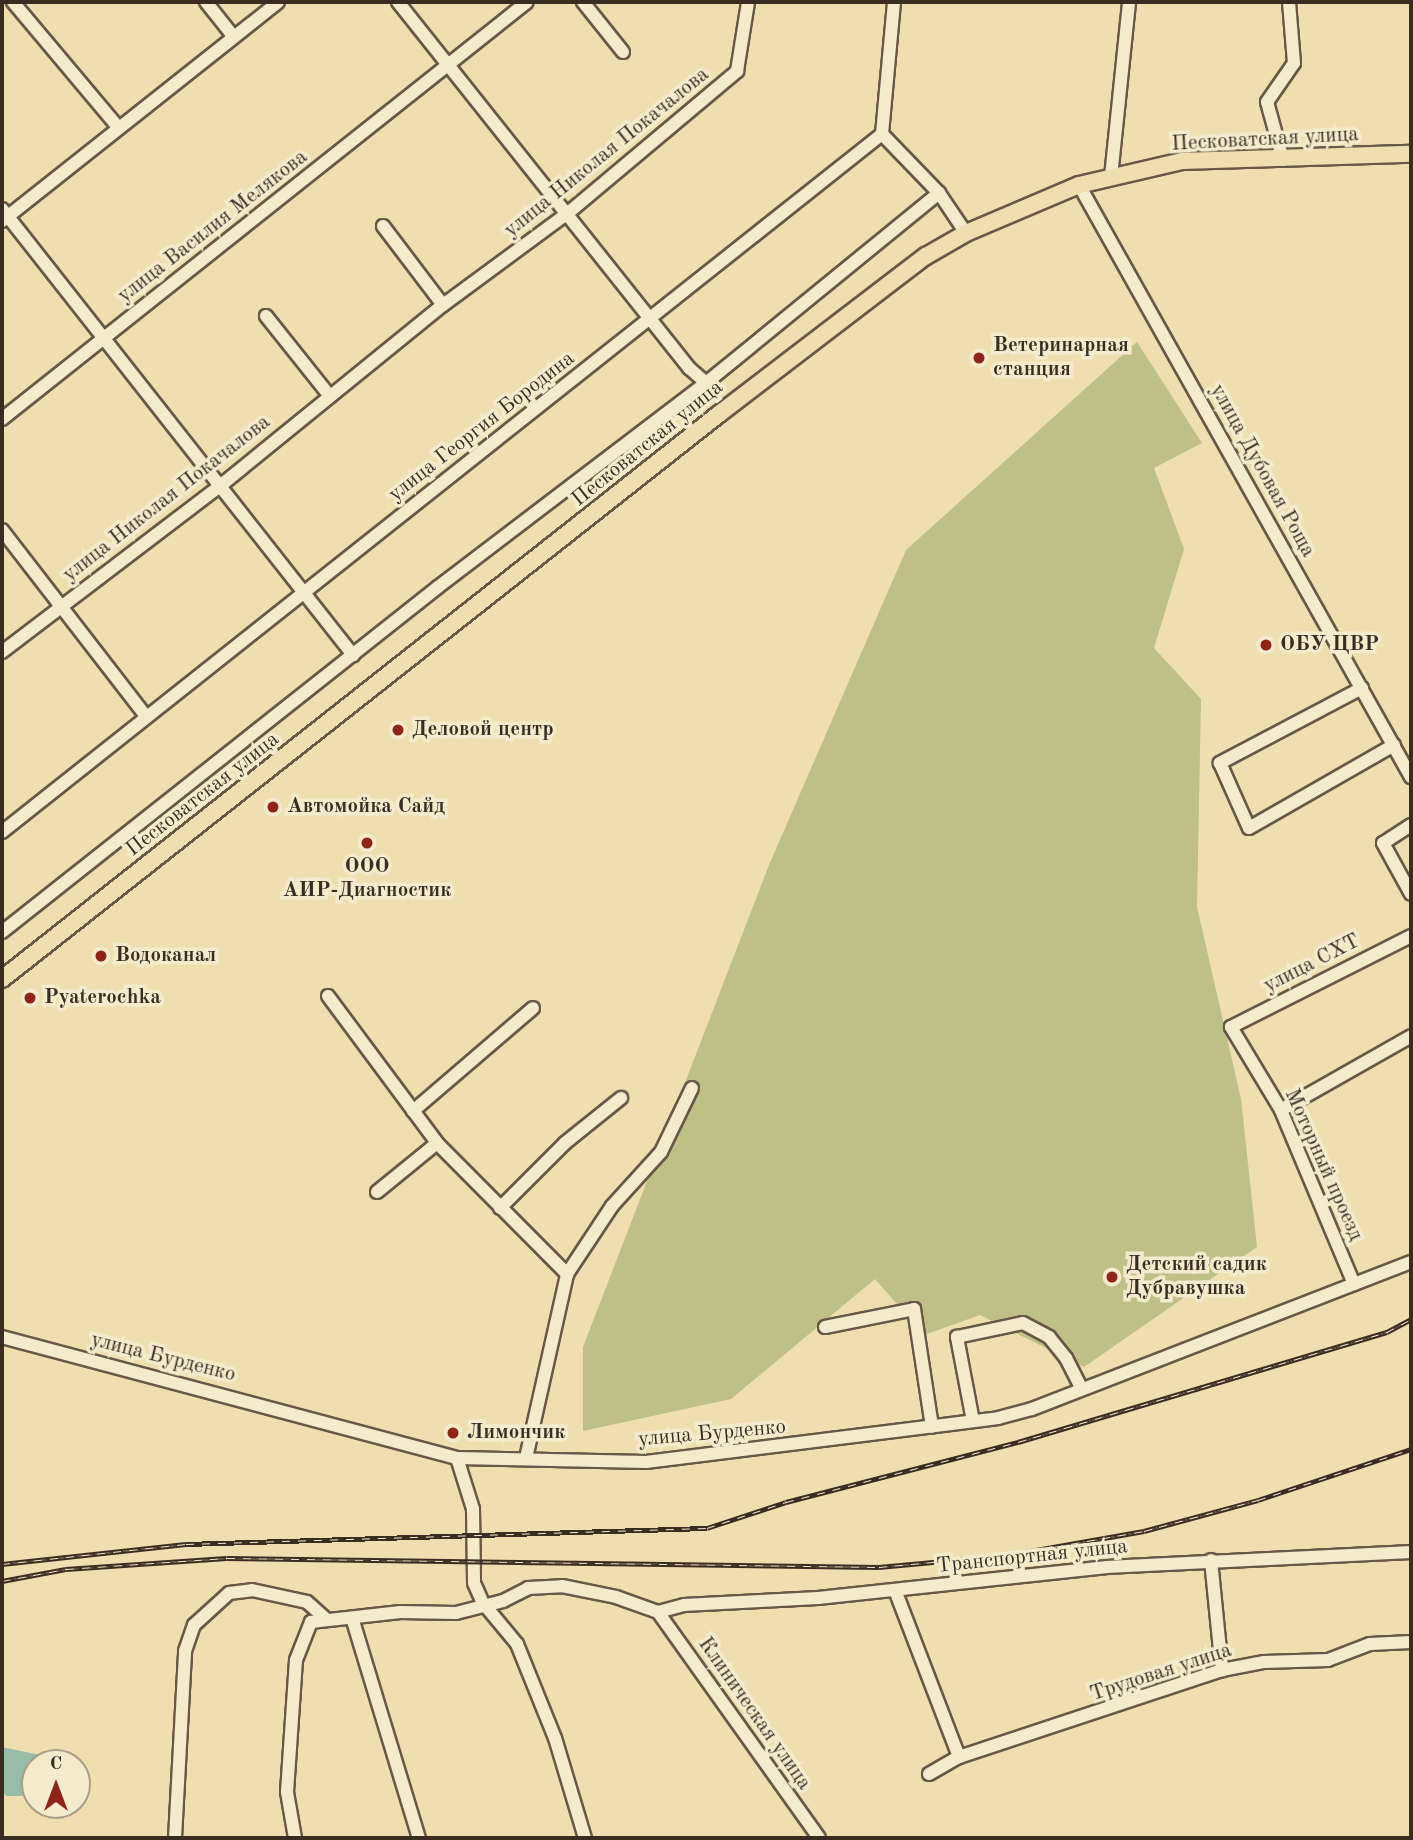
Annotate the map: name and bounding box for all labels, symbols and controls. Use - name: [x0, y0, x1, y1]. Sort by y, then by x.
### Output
- street label: улица Николая Покачалова: [499, 63, 715, 243]
- street label: Песковатская улица: [1171, 123, 1359, 157]
- street label: улица Василия Мелякова: [113, 145, 313, 309]
- place label: Ветеринарная станция: [993, 333, 1129, 383]
- street label: улица Георгия Бородина: [384, 346, 580, 508]
- marker: Ветеринарная станция: [971, 350, 987, 366]
- street label: Песковатская улица: [567, 375, 729, 513]
- street label: улица Дубовая Роща: [1204, 380, 1320, 562]
- street label: улица Николая Покачалова: [58, 410, 276, 588]
- place label: ОБУ ЦВР: [1280, 632, 1379, 658]
- marker: ОБУ ЦВР: [1258, 637, 1274, 653]
- place label: Деловой центр: [412, 717, 554, 743]
- marker: Деловой центр: [390, 722, 406, 738]
- street label: Песковатская улица: [121, 727, 285, 863]
- place label: Автомойка Сайд: [287, 794, 445, 820]
- marker: Автомойка Сайд: [265, 799, 281, 815]
- marker: ООО АИР-Диагностик: [359, 835, 375, 851]
- place label: ООО АИР-Диагностик: [283, 854, 451, 904]
- street label: улица СХТ: [1260, 929, 1364, 999]
- place label: Водоканал: [115, 943, 216, 969]
- marker: Водоканал: [93, 948, 109, 964]
- place label: Pyaterochka: [44, 985, 161, 1011]
- marker: Pyaterochka: [22, 990, 38, 1006]
- street label: Моторный проезд: [1278, 1085, 1368, 1245]
- place label: Детский садик Дубравушка: [1126, 1252, 1267, 1302]
- marker: Детский садик Дубравушка: [1104, 1269, 1120, 1285]
- street label: улица Бурденко: [88, 1328, 238, 1388]
- street label: улица Бурденко: [637, 1415, 787, 1453]
- place label: Лимончик: [467, 1420, 565, 1446]
- marker: Лимончик: [445, 1425, 461, 1441]
- street label: Транспортная улица: [935, 1534, 1129, 1580]
- street label: Клиническая улица: [692, 1633, 816, 1795]
- street label: Трудовая улица: [1087, 1638, 1235, 1708]
- north arrow: [21, 1749, 91, 1819]
- text: С: [50, 1755, 62, 1774]

